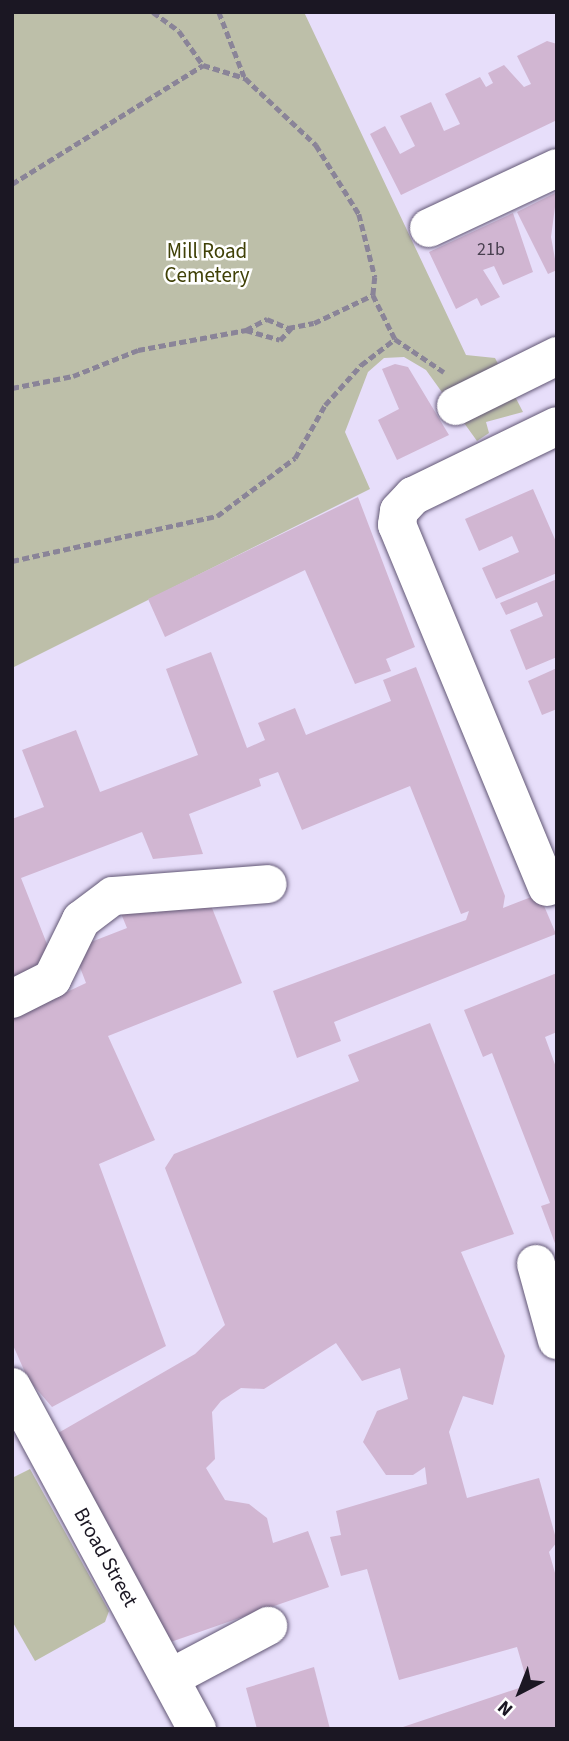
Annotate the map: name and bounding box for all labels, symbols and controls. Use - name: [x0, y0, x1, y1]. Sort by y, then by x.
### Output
- park label: Mill Road Cemetery: [165, 238, 249, 288]
- house number: 21b: [477, 239, 505, 261]
- street label: Broad Street: [68, 1503, 144, 1611]
- north arrow: [485, 1657, 555, 1727]
- text: N: [492, 1694, 519, 1722]

